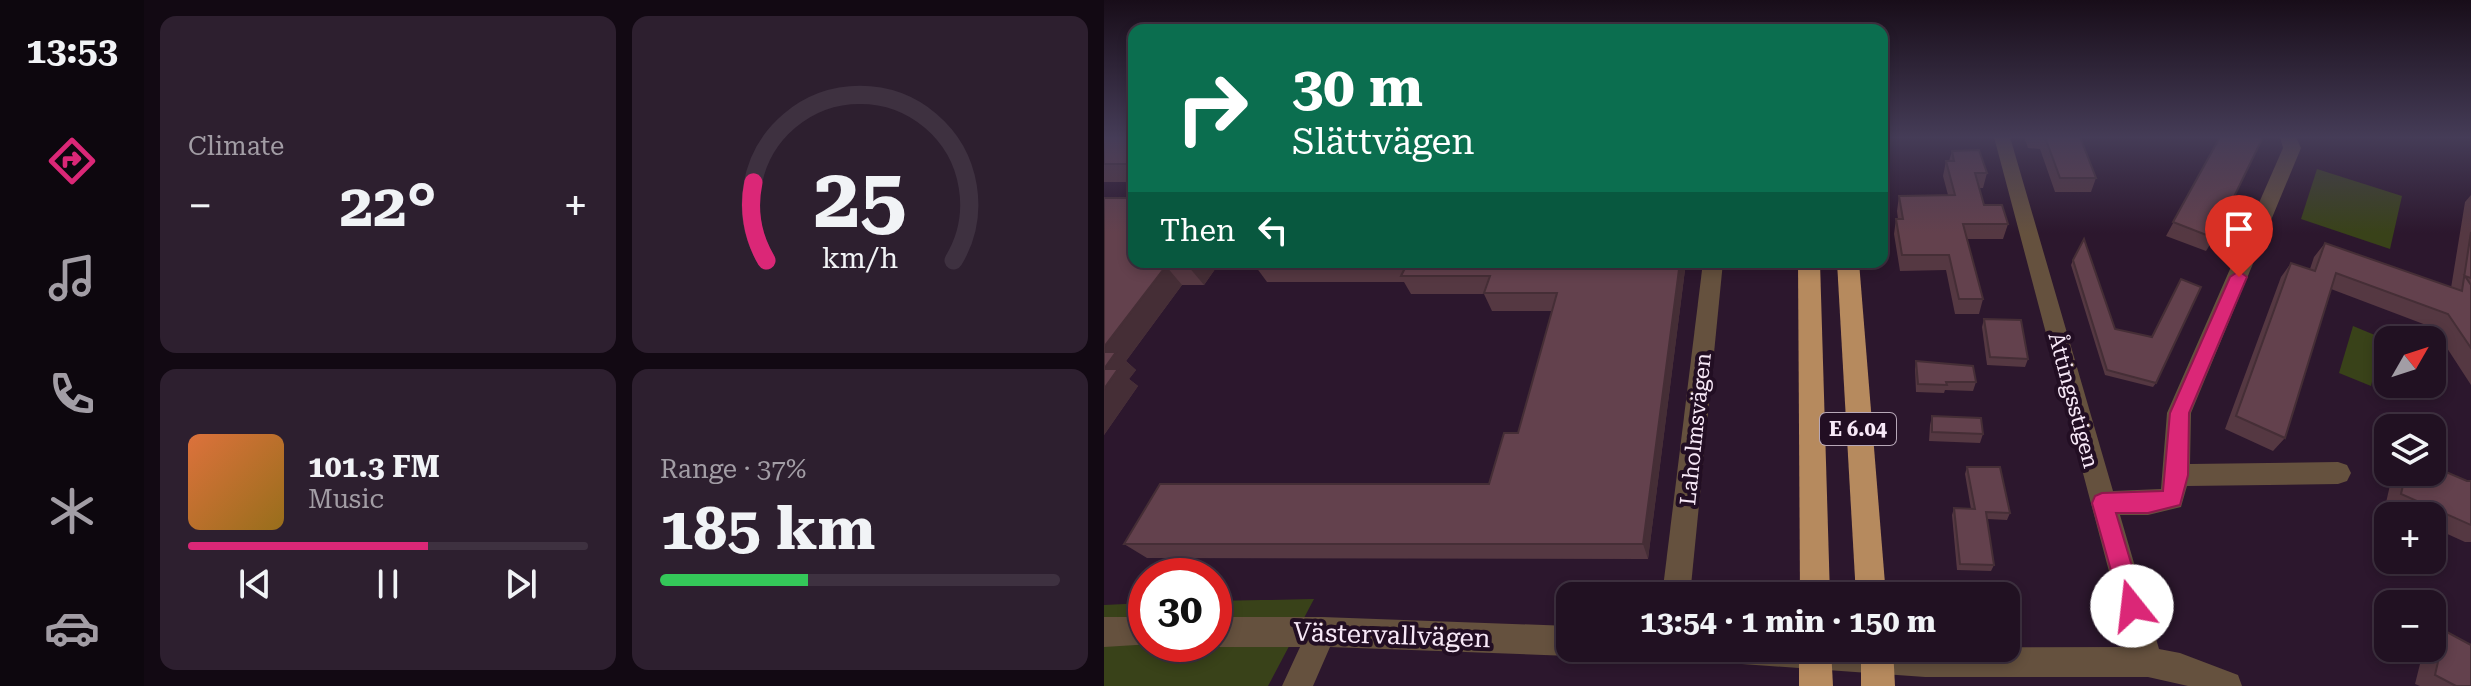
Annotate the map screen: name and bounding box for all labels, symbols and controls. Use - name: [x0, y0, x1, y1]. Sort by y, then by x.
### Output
- text: 13:53: [26, 30, 118, 72]
- text: 30 m: [1292, 54, 1423, 120]
- icon: right: [1160, 56, 1264, 160]
- text: Slättvägen: [1292, 121, 1474, 163]
- text: Climate: [188, 131, 284, 161]
- icon: directions: [44, 133, 100, 189]
- text: 25: [813, 149, 907, 246]
- text: 22°: [339, 170, 437, 241]
- text: −: [188, 180, 213, 232]
- text: +: [563, 180, 588, 232]
- pin: [2205, 195, 2273, 277]
- icon: arrive: [2217, 207, 2261, 251]
- icon: left: [1251, 208, 1295, 252]
- text: Then: [1160, 213, 1235, 248]
- text: km/h: [822, 241, 898, 275]
- icon: music: [44, 250, 100, 306]
- north arrow: [2374, 326, 2446, 398]
- map controls: [2374, 326, 2446, 662]
- street label: Åttingsstigen: [2043, 329, 2106, 471]
- street label: Laholmsvägen: [1675, 352, 1716, 506]
- icon: phone: [44, 366, 100, 422]
- road number: E 6.04: [1820, 413, 1896, 445]
- button: layers: [2374, 414, 2446, 486]
- text: 101.3 FM: [308, 449, 440, 484]
- text: Range · 37%: [660, 454, 806, 484]
- icon: climate: [44, 483, 100, 539]
- text: Music: [308, 484, 384, 514]
- text: 185 km: [660, 493, 875, 564]
- button: +: [2374, 502, 2446, 574]
- speed limit sign: 30: [1128, 558, 1232, 662]
- icon: previous: [233, 562, 277, 606]
- icon: pause: [366, 562, 410, 606]
- icon: next: [499, 562, 543, 606]
- position arrow: [2090, 564, 2174, 648]
- button: −: [2374, 590, 2446, 662]
- icon: car: [44, 600, 100, 656]
- text: 13:54 · 1 min · 150 m: [1640, 604, 1936, 639]
- street label: Västervallvägen: [1293, 617, 1491, 653]

